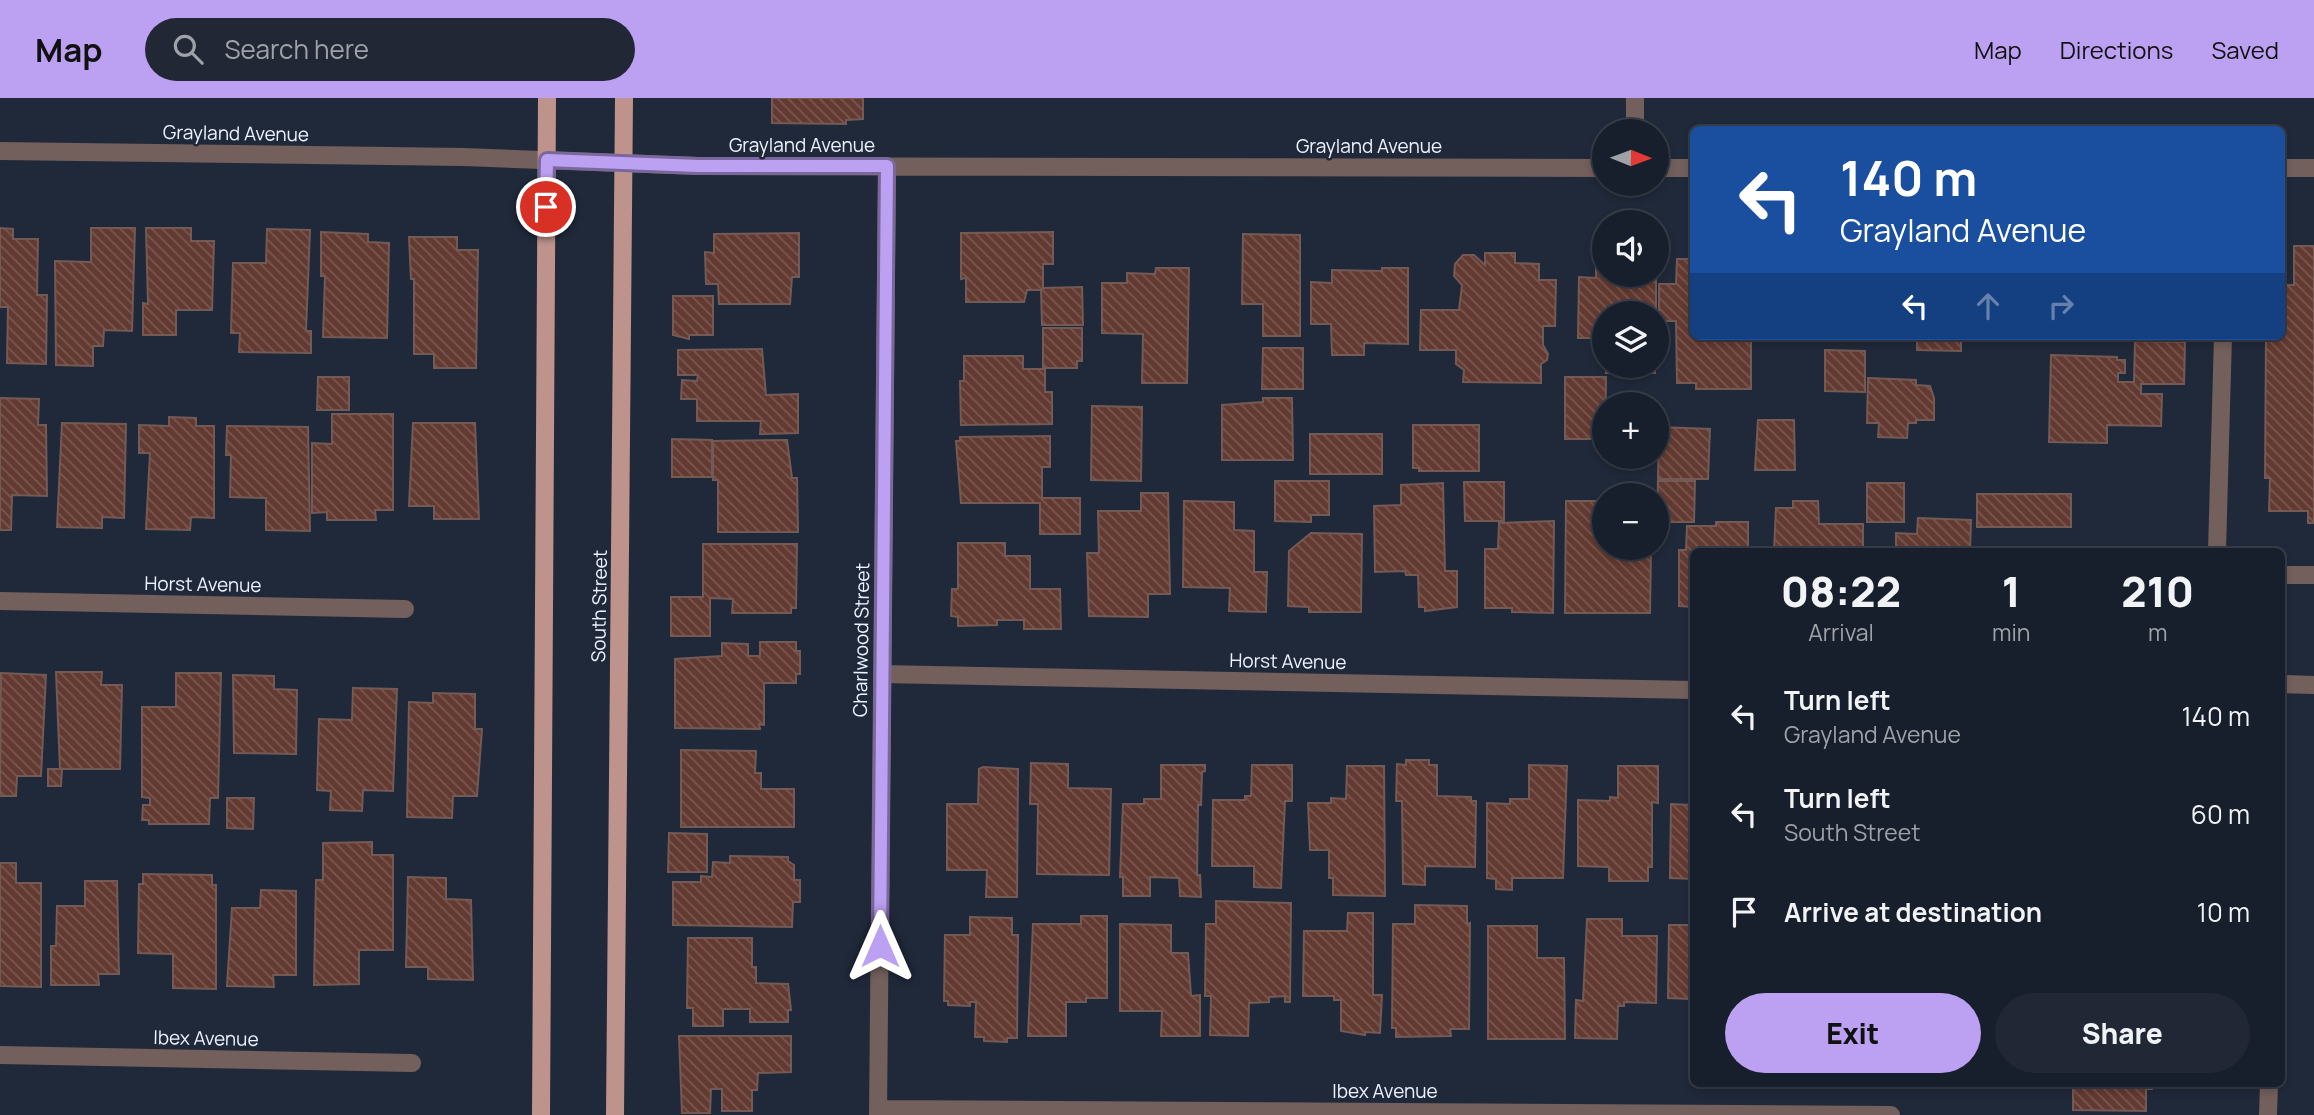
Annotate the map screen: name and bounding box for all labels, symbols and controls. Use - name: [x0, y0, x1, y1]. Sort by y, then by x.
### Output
- search box: [145, 18, 635, 81]
- text: Map: [35, 27, 103, 72]
- icon: search: [169, 30, 207, 68]
- text: Search here: [225, 31, 369, 67]
- text: Map: [1974, 33, 2022, 66]
- text: Directions: [2060, 33, 2173, 66]
- text: Saved: [2211, 33, 2279, 66]
- street label: Grayland Avenue: [163, 119, 309, 147]
- north arrow: [1592, 119, 1670, 196]
- map controls: [1592, 119, 1669, 560]
- street label: Grayland Avenue: [729, 132, 875, 158]
- street label: Grayland Avenue: [1296, 133, 1442, 159]
- text: 140 m: [1840, 144, 1977, 211]
- icon: left: [1725, 154, 1816, 245]
- pin: [516, 177, 576, 237]
- icon: arrive: [527, 188, 565, 226]
- text: Grayland Avenue: [1840, 208, 2086, 252]
- button: sound: [1592, 210, 1669, 287]
- icon: left: [1896, 287, 1934, 325]
- icon: ahead: [1969, 287, 2007, 325]
- icon: right: [2042, 287, 2080, 325]
- button: layers: [1592, 301, 1669, 378]
- button: +: [1592, 392, 1669, 469]
- button: −: [1592, 483, 1669, 560]
- street label: South Street: [585, 549, 613, 663]
- text: 08:22: [1781, 562, 1901, 620]
- text: 1: [2002, 562, 2021, 620]
- text: 210: [2121, 562, 2194, 620]
- street label: Charlwood Street: [847, 563, 875, 717]
- street label: Horst Avenue: [144, 570, 262, 598]
- text: Arrival: [1808, 616, 1874, 648]
- text: min: [1992, 616, 2030, 648]
- text: m: [2148, 616, 2167, 648]
- street label: Horst Avenue: [1229, 647, 1347, 675]
- text: Turn left: [1784, 682, 1891, 718]
- icon: left: [1725, 697, 1763, 735]
- text: 140 m: [2181, 698, 2250, 734]
- text: Grayland Avenue: [1784, 718, 1961, 750]
- text: Turn left: [1784, 780, 1891, 816]
- icon: left: [1725, 795, 1763, 833]
- text: 60 m: [2191, 796, 2250, 832]
- text: South Street: [1784, 816, 1920, 848]
- icon: arrive: [1725, 893, 1763, 931]
- text: Arrive at destination: [1784, 894, 2042, 930]
- text: 10 m: [2197, 894, 2250, 930]
- position arrow: [843, 909, 917, 983]
- button: Exit: [1725, 993, 1981, 1073]
- button: Share: [1995, 993, 2250, 1073]
- street label: Ibex Avenue: [153, 1024, 259, 1052]
- street label: Ibex Avenue: [1332, 1078, 1438, 1104]

